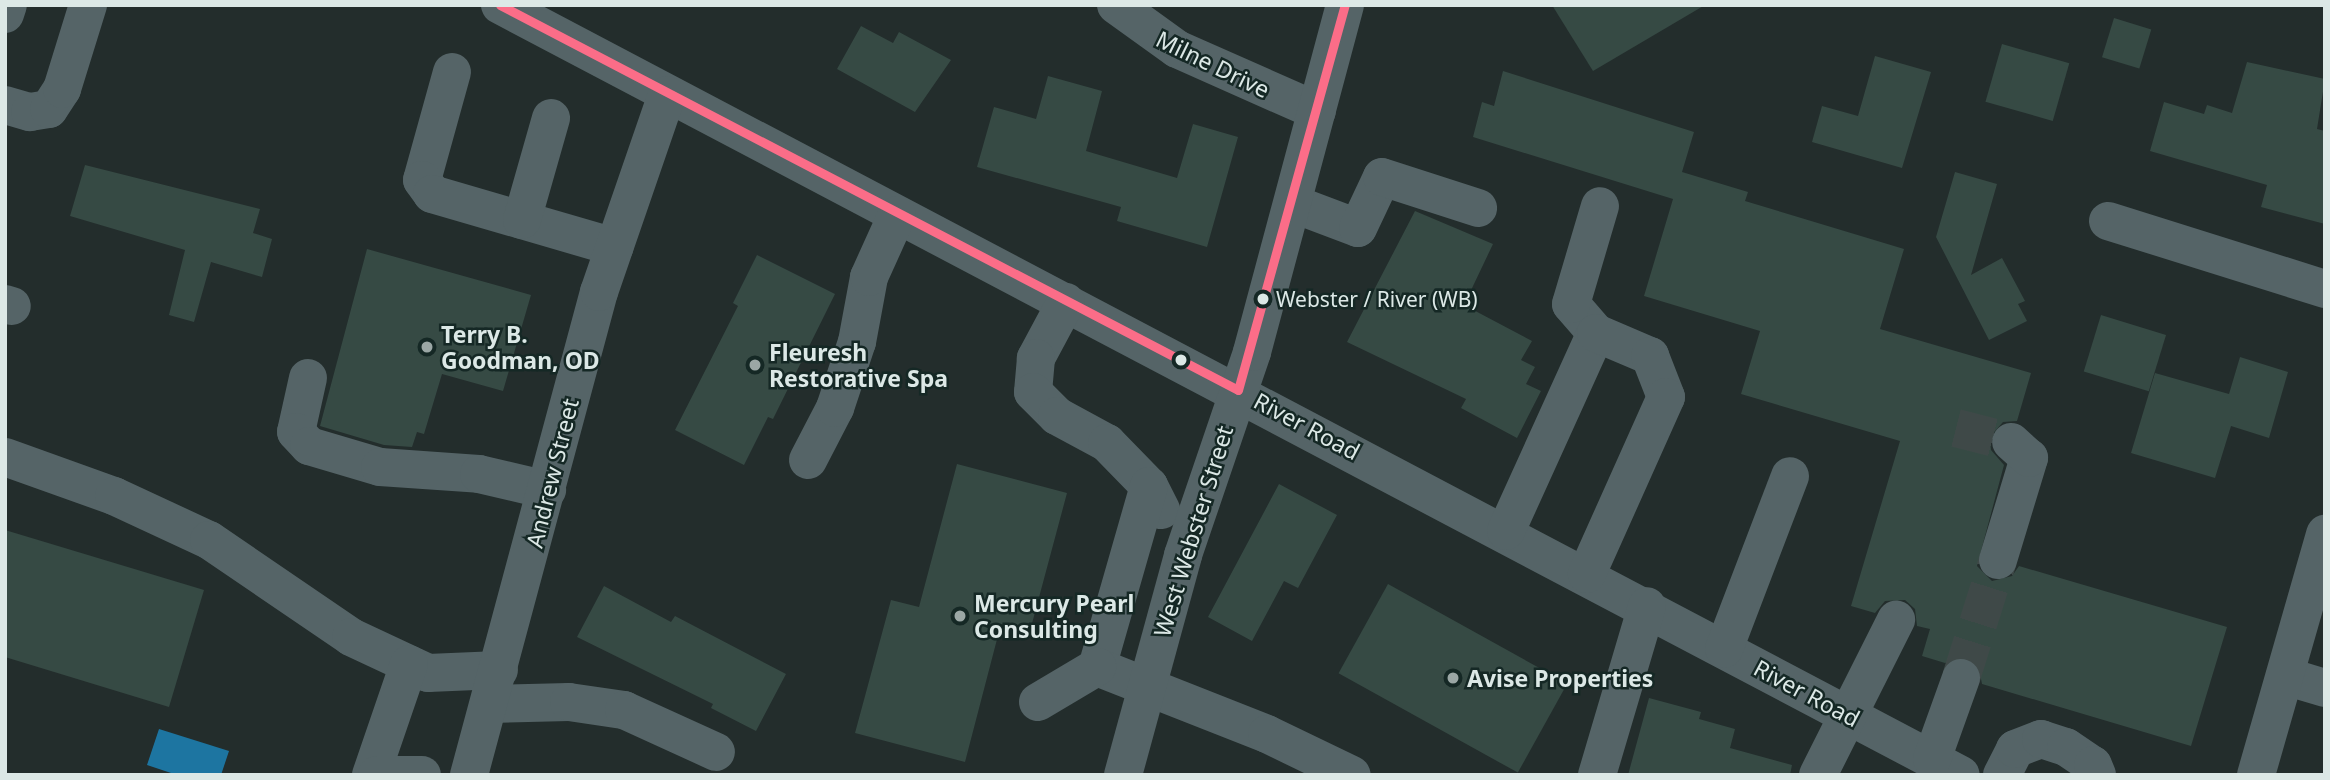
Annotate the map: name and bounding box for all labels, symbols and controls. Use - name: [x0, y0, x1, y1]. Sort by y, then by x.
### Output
- street label: Milne Drive: [1152, 25, 1274, 103]
- place label: Webster / River (WB): [1276, 286, 1478, 312]
- marker: Webster / River (WB): [1256, 292, 1270, 306]
- place label: Terry B. Goodman, OD: [441, 320, 600, 374]
- place label: Fleuresh Restorative Spa: [769, 338, 948, 392]
- marker: Terry B. Goodman, OD: [419, 339, 435, 355]
- unlabelled marker: [1174, 353, 1188, 367]
- marker: Fleuresh Restorative Spa: [747, 357, 763, 373]
- street label: River Road: [1249, 387, 1365, 465]
- street label: Andrew Street: [520, 395, 584, 551]
- street label: West Webster Street: [1148, 422, 1238, 640]
- place label: Mercury Pearl Consulting: [974, 589, 1134, 643]
- marker: Mercury Pearl Consulting: [952, 608, 968, 624]
- street label: River Road: [1749, 654, 1865, 732]
- place label: Avise Properties: [1467, 664, 1653, 692]
- marker: Avise Properties: [1445, 670, 1461, 686]

